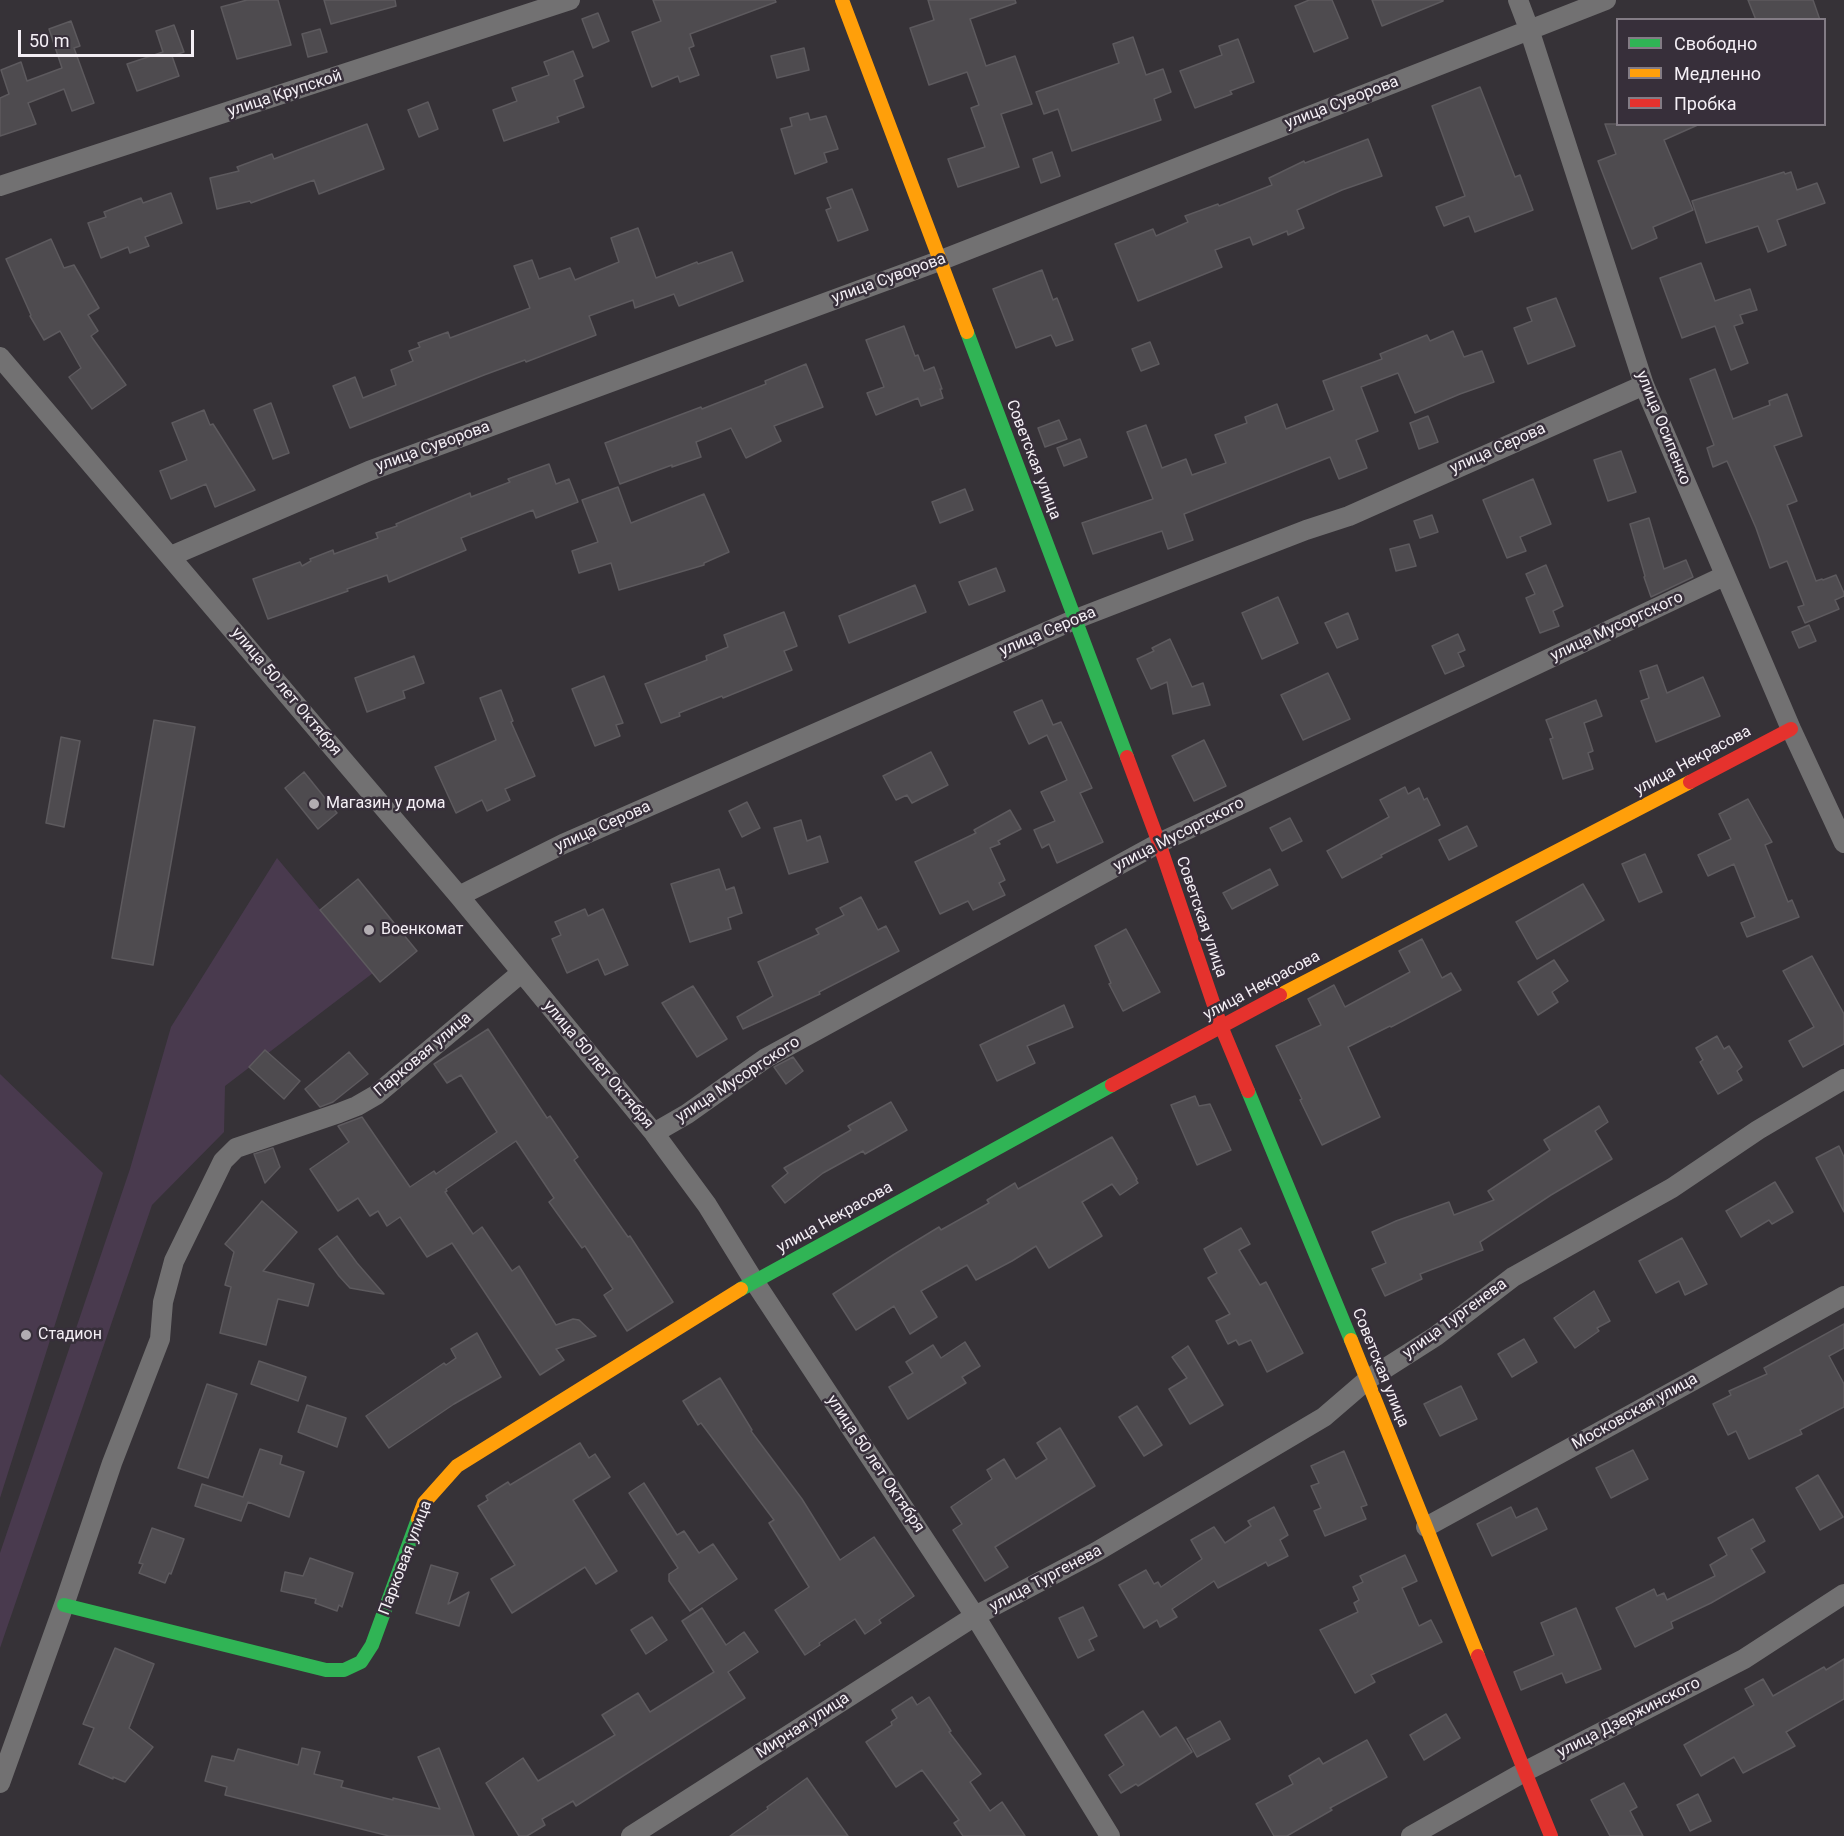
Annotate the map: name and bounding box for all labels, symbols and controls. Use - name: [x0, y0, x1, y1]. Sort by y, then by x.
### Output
- scale bar: [21, 18, 196, 56]
- legend: [1616, 18, 1826, 126]
- text: 50 m: [29, 30, 69, 51]
- text: Свободно: [1674, 33, 1757, 54]
- text: Медленно: [1674, 63, 1761, 84]
- street label: улица Крупской: [225, 66, 345, 122]
- street label: улица Суворова: [1282, 73, 1402, 133]
- text: Пробка: [1674, 93, 1737, 114]
- street label: улица Суворова: [829, 249, 949, 309]
- street label: улица Осипенко: [1631, 368, 1695, 488]
- street label: Советская улица: [1001, 397, 1065, 523]
- street label: улица Суворова: [373, 417, 493, 477]
- street label: улица Серова: [1447, 419, 1549, 479]
- street label: улица Мусоргского: [1548, 588, 1686, 666]
- street label: улица Серова: [997, 603, 1099, 661]
- street label: улица 50 лет Октября: [227, 624, 345, 760]
- street label: улица Некрасова: [1631, 722, 1755, 800]
- place label: Магазин у дома: [326, 794, 446, 814]
- street label: улица Мусоргского: [1110, 794, 1248, 876]
- marker: Магазин у дома: [307, 797, 321, 811]
- street label: улица Серова: [552, 797, 654, 857]
- street label: Советская улица: [1171, 854, 1231, 980]
- place label: Военкомат: [381, 920, 464, 940]
- marker: Военкомат: [362, 923, 376, 937]
- street label: улица Некрасова: [1200, 947, 1324, 1025]
- street label: улица 50 лет Октября: [539, 997, 657, 1133]
- street label: Парковая улица: [370, 1009, 476, 1101]
- street label: улица Мусоргского: [672, 1033, 804, 1127]
- street label: улица Некрасова: [774, 1178, 896, 1258]
- street label: улица Тургенева: [1399, 1275, 1511, 1363]
- street label: Советская улица: [1347, 1306, 1413, 1430]
- place label: Стадион: [38, 1325, 102, 1345]
- marker: Стадион: [19, 1328, 33, 1342]
- street label: Московская улица: [1569, 1370, 1701, 1454]
- street label: улица 50 лет Октября: [822, 1392, 928, 1536]
- street label: Парковая улица: [375, 1498, 437, 1618]
- street label: улица Тургенева: [987, 1541, 1105, 1617]
- street label: улица Дзержинского: [1554, 1674, 1704, 1762]
- street label: Мирная улица: [753, 1689, 853, 1763]

